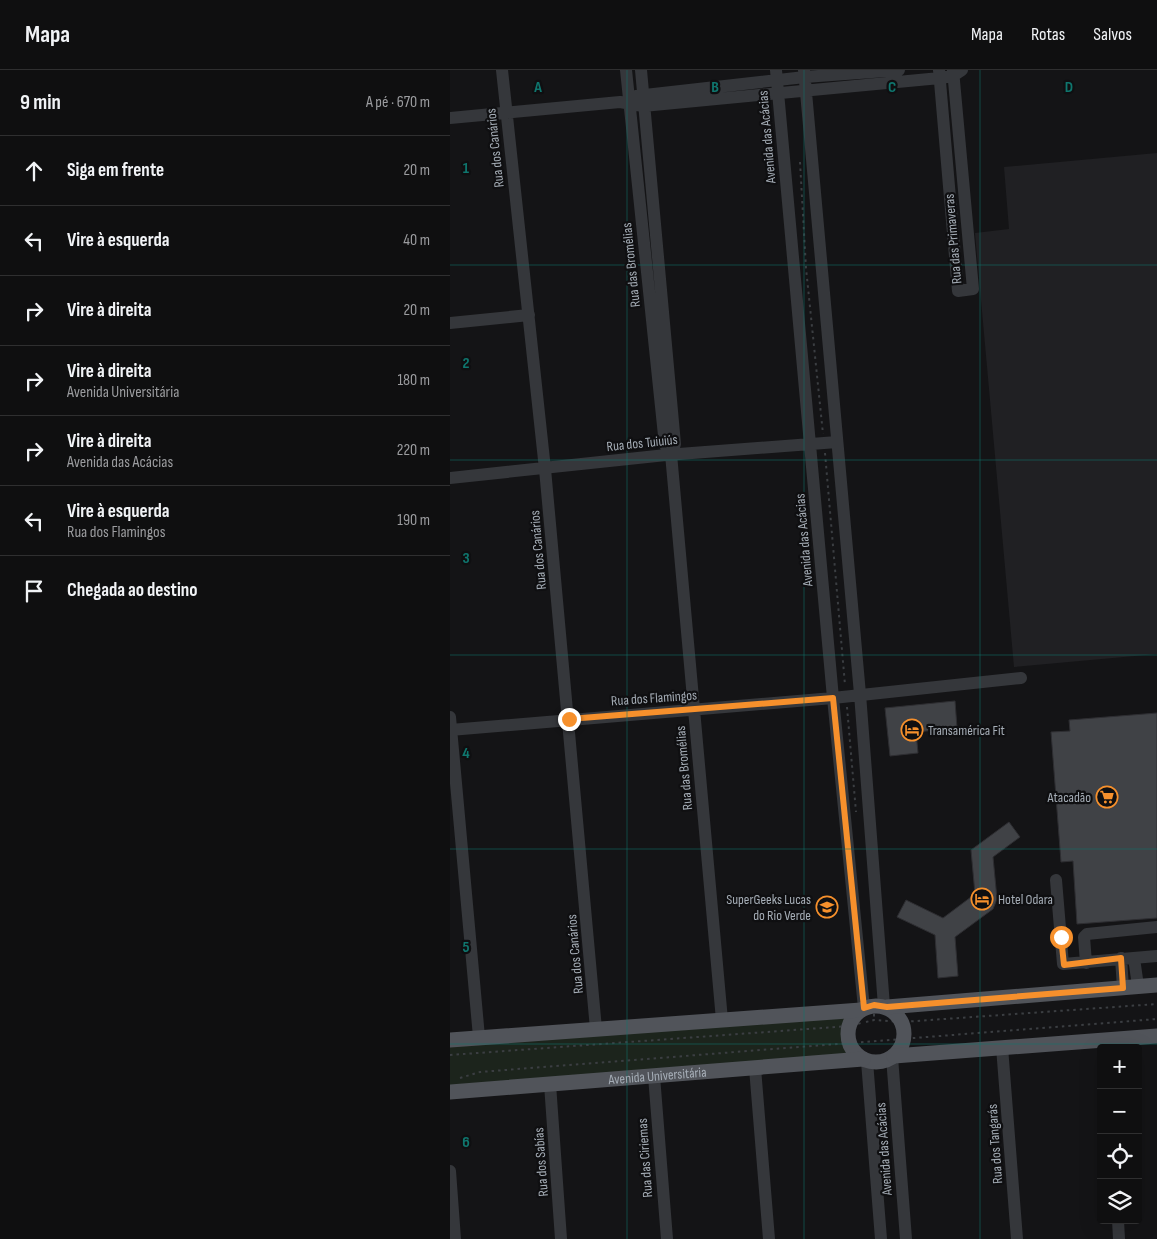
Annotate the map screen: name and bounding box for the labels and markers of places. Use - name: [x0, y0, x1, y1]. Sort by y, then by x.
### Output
- hotel icon: Transamérica Fit: [900, 718, 924, 742]
- place label: Transamérica Fit: [928, 722, 1005, 739]
- supermarket icon: Atacadão: [1095, 785, 1119, 809]
- place label: Atacadão: [1047, 789, 1091, 806]
- hotel icon: Hotel Odara: [970, 887, 994, 911]
- place label: SuperGeeks Lucas do Rio Verde: [726, 891, 811, 924]
- place label: Hotel Odara: [998, 891, 1053, 908]
- school or university icon: SuperGeeks Lucas do Rio Verde: [815, 895, 839, 919]

